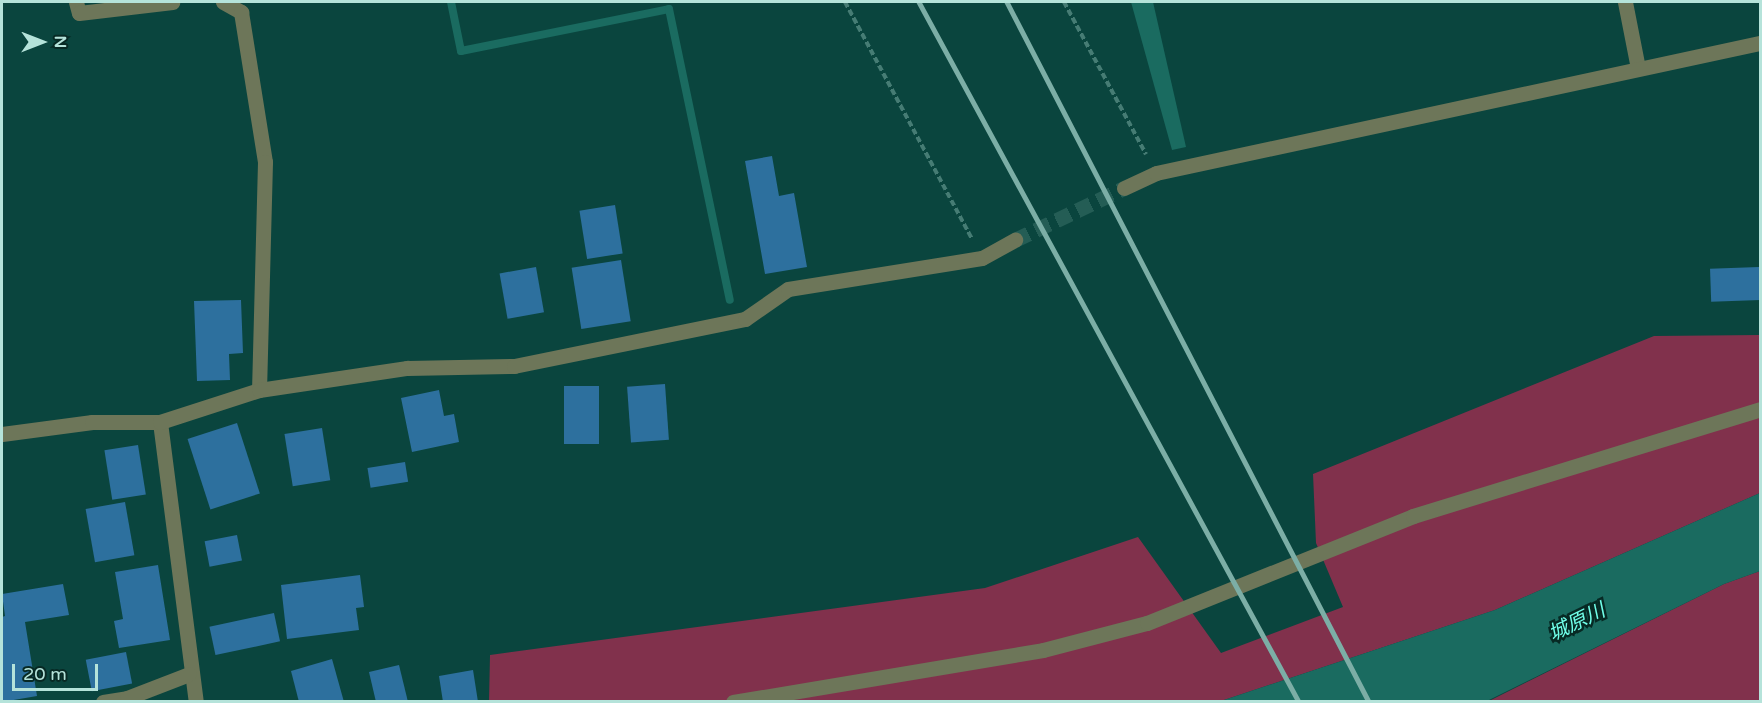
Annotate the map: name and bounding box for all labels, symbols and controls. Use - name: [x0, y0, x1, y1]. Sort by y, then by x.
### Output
- north arrow: [12, 12, 72, 72]
- text: N: [50, 36, 70, 48]
- water label: 城原川: [1545, 599, 1609, 647]
- scale bar: [15, 652, 100, 690]
- text: 20 m: [23, 663, 67, 685]

